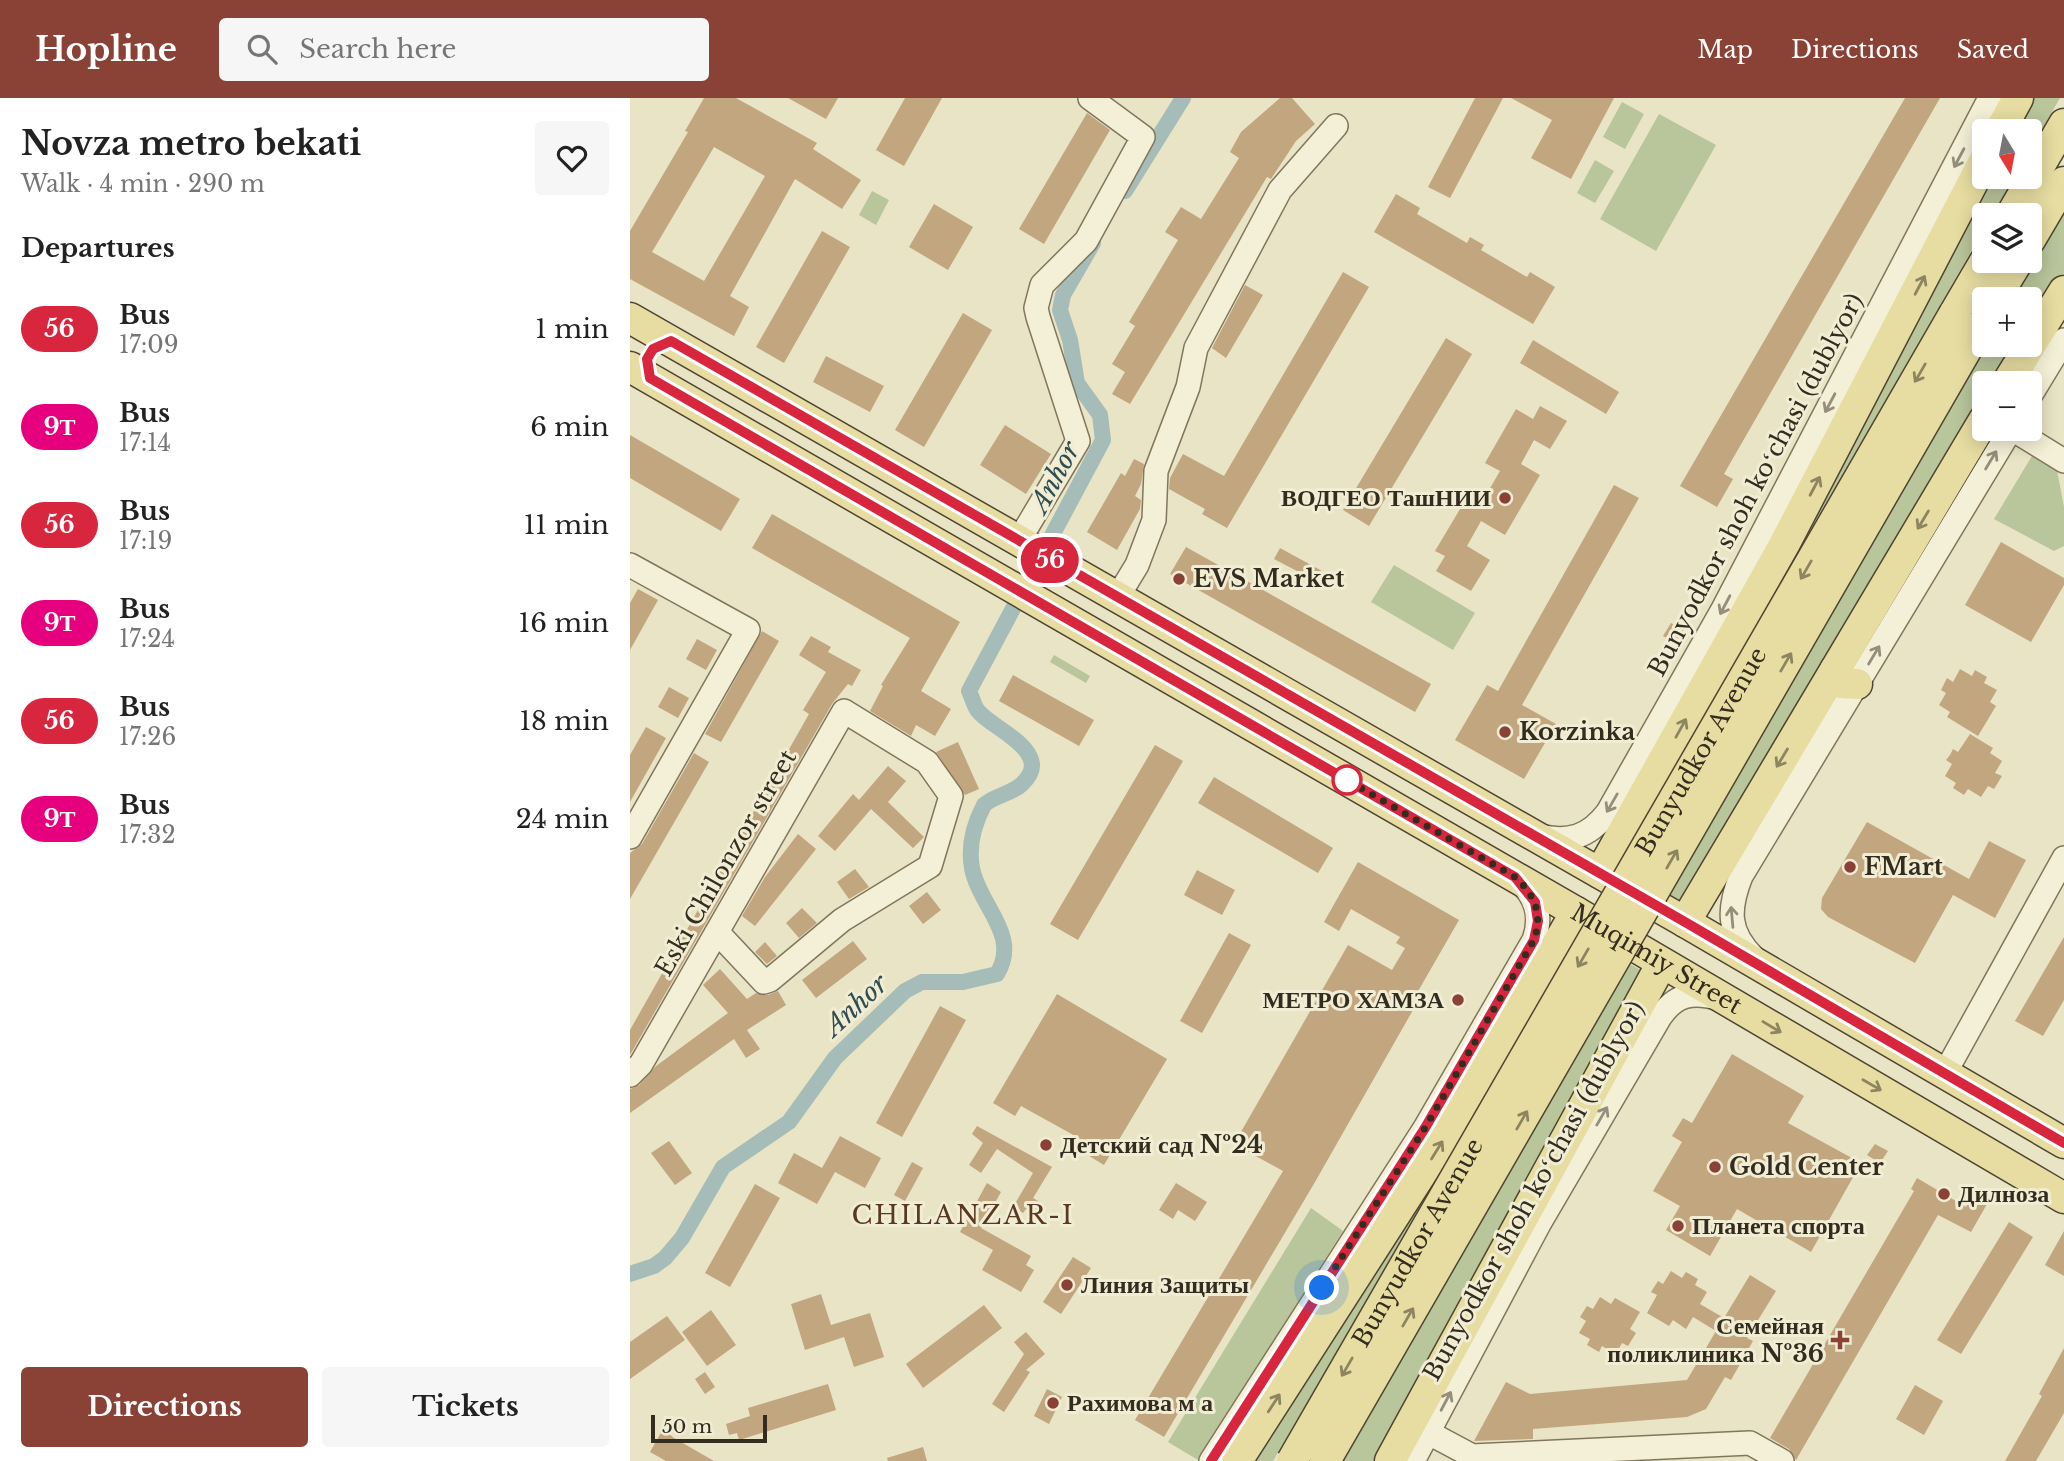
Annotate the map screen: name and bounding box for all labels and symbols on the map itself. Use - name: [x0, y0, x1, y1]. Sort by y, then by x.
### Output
- north arrow: [1972, 119, 2042, 189]
- one-way arrow: [1951, 148, 1965, 168]
- one-way arrow: [1914, 275, 1928, 295]
- street label: Bunyodkor shoh koʻchasi (dublyor): [1642, 288, 1869, 681]
- one-way arrow: [1913, 362, 1927, 382]
- one-way arrow: [1823, 393, 1837, 413]
- water label: Anhor: [1022, 435, 1087, 521]
- one-way arrow: [1985, 451, 1999, 471]
- one-way arrow: [1809, 476, 1822, 497]
- place label: ВОДГЕО ТашНИИ: [1281, 483, 1491, 512]
- marker: ВОДГЕО ТашНИИ: [1497, 490, 1513, 506]
- one-way arrow: [1916, 510, 1930, 530]
- line badge: 56: [1018, 537, 1082, 583]
- one-way arrow: [1799, 559, 1813, 579]
- place label: EVS Market: [1193, 564, 1345, 593]
- marker: EVS Market: [1171, 571, 1187, 587]
- one-way arrow: [1718, 594, 1731, 615]
- street label: Bunyudkor Avenue: [1629, 642, 1772, 861]
- one-way arrow: [1867, 646, 1881, 666]
- one-way arrow: [1779, 653, 1793, 673]
- place label: Korzinka: [1519, 717, 1636, 746]
- one-way arrow: [1674, 719, 1688, 739]
- marker: Korzinka: [1497, 724, 1513, 740]
- street label: Eski Chilonzor street: [649, 744, 802, 981]
- one-way arrow: [1775, 748, 1789, 768]
- unlabelled marker: [1332, 765, 1362, 795]
- one-way arrow: [1605, 792, 1619, 812]
- one-way arrow: [1665, 850, 1679, 870]
- place label: FMart: [1864, 852, 1944, 881]
- marker: FMart: [1842, 859, 1858, 875]
- street label: Muqimiy Street: [1566, 897, 1747, 1020]
- one-way arrow: [1725, 906, 1738, 929]
- one-way arrow: [1575, 947, 1589, 967]
- water label: Anhor: [815, 967, 895, 1045]
- place label: МЕТРО ХАМЗА: [1262, 985, 1445, 1014]
- marker: МЕТРО ХАМЗА: [1450, 992, 1466, 1008]
- street label: Bunyodkor shoh koʻchasi (dublyor): [1417, 996, 1650, 1386]
- one-way arrow: [1761, 1020, 1781, 1034]
- one-way arrow: [1861, 1079, 1881, 1093]
- one-way arrow: [1595, 1106, 1609, 1126]
- one-way arrow: [1516, 1110, 1529, 1131]
- place label: Детский сад №24: [1060, 1130, 1263, 1159]
- street label: Bunyudkor Avenue: [1346, 1133, 1489, 1352]
- marker: Детский сад №24: [1038, 1137, 1054, 1153]
- one-way arrow: [1430, 1141, 1444, 1161]
- place label: Gold Center: [1729, 1152, 1884, 1181]
- marker: Gold Center: [1707, 1159, 1723, 1175]
- place label: Дилноза: [1958, 1179, 2049, 1208]
- marker: Дилноза: [1936, 1186, 1952, 1202]
- district label: CHILANZAR-I: [851, 1199, 1075, 1231]
- place label: Планета спорта: [1692, 1211, 1865, 1240]
- marker: Планета спорта: [1670, 1218, 1686, 1234]
- place label: Линия Защиты: [1081, 1270, 1249, 1299]
- your location: [1304, 1270, 1339, 1305]
- marker: Линия Защиты: [1059, 1277, 1075, 1293]
- one-way arrow: [1402, 1307, 1415, 1328]
- place label: Семейная поликлиника №36: [1607, 1311, 1824, 1368]
- marker: Семейная поликлиника №36: [1830, 1330, 1850, 1350]
- one-way arrow: [1339, 1357, 1353, 1377]
- place label: Рахимова м а: [1067, 1388, 1213, 1417]
- one-way arrow: [1439, 1391, 1453, 1412]
- one-way arrow: [1267, 1394, 1281, 1414]
- marker: Рахимова м а: [1045, 1395, 1061, 1411]
- scale bar: [651, 1412, 766, 1444]

